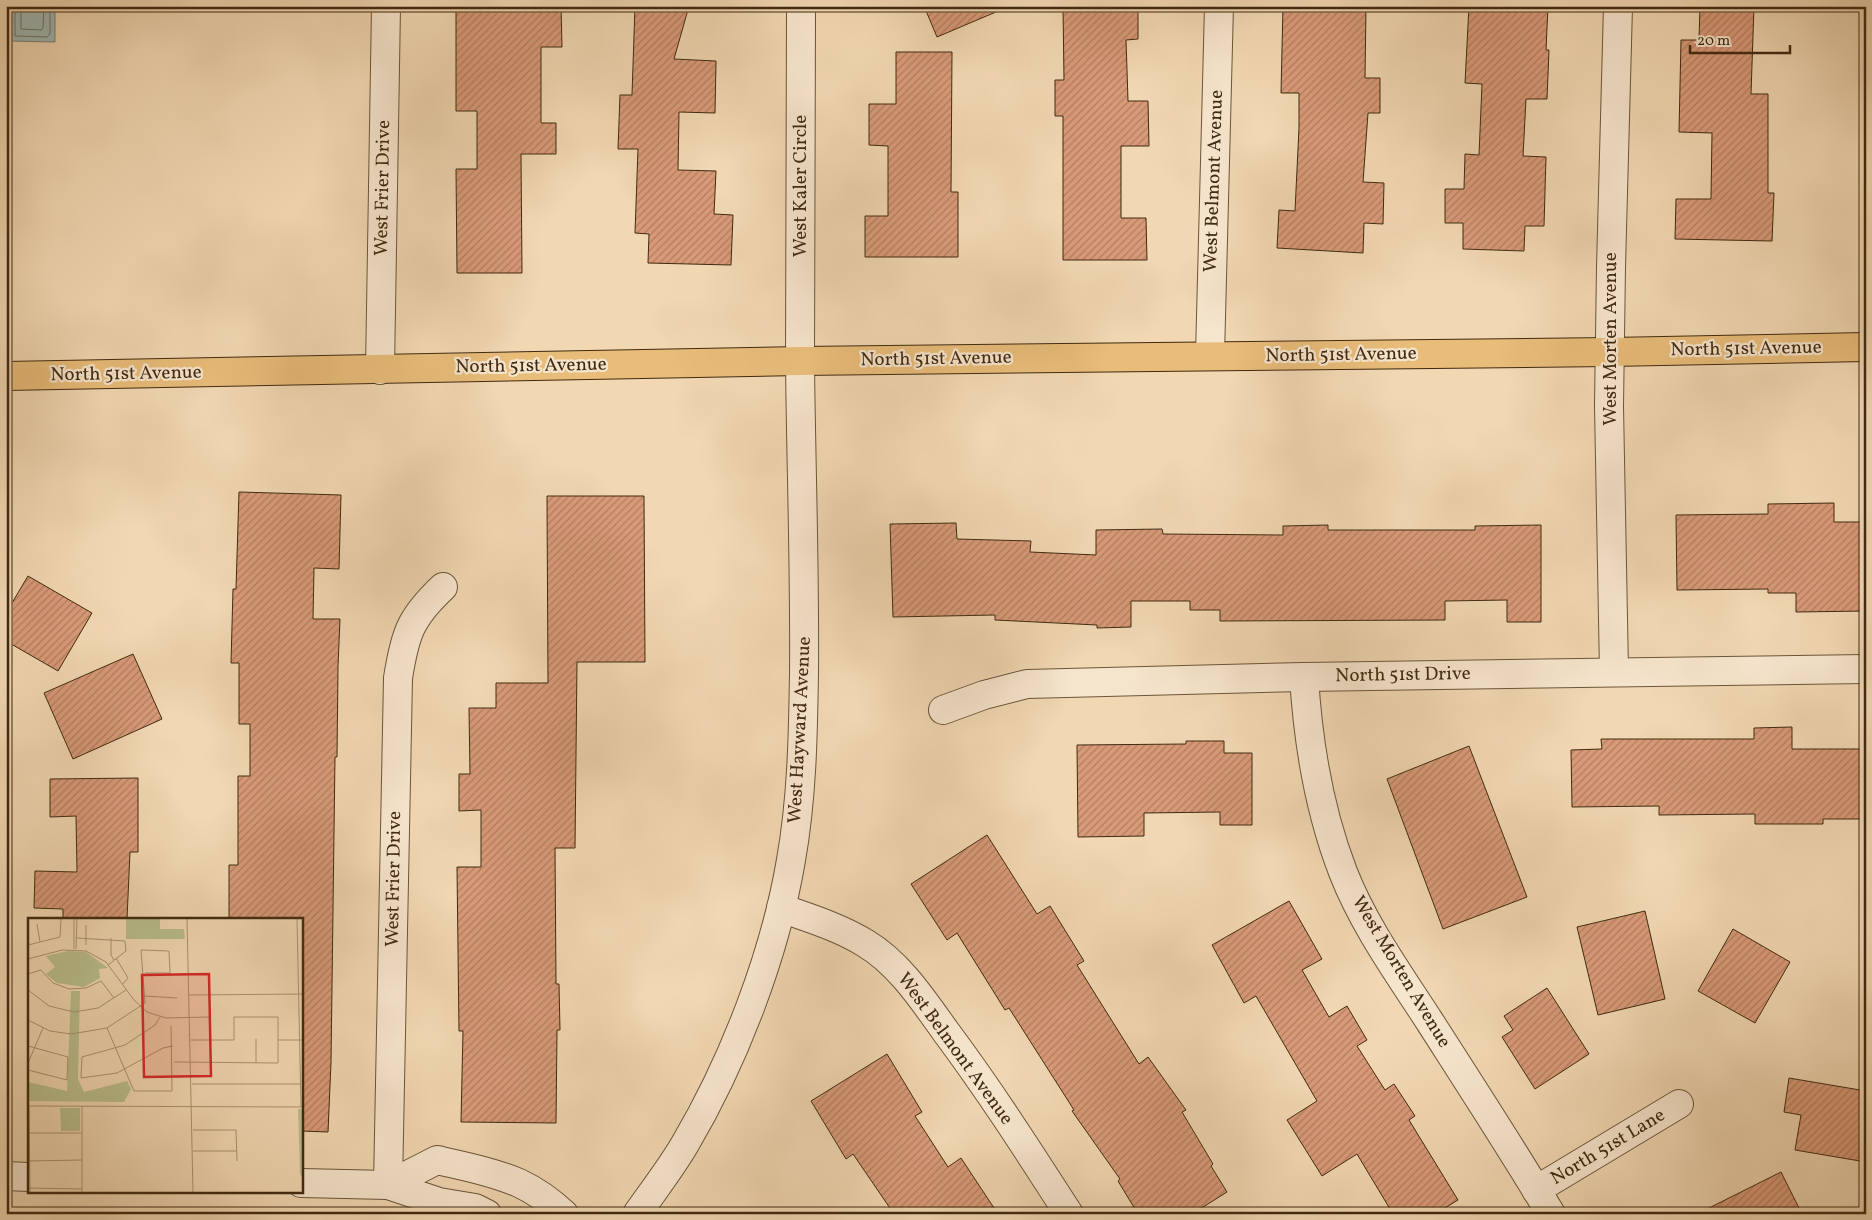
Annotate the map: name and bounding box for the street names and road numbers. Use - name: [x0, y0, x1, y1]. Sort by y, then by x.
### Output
- street label: West Belmont Avenue: [1198, 89, 1230, 273]
- street label: West Kaler Circle: [788, 115, 814, 257]
- street label: West Frier Drive: [369, 120, 397, 256]
- street label: West Morten Avenue: [1598, 252, 1624, 426]
- street label: North 51st Avenue: [1670, 335, 1822, 363]
- street label: North 51st Avenue: [1265, 341, 1417, 369]
- street label: North 51st Avenue: [860, 345, 1012, 373]
- street label: North 51st Avenue: [455, 352, 607, 380]
- street label: North 51st Avenue: [50, 360, 202, 388]
- street label: West Hayward Avenue: [782, 636, 818, 824]
- street label: North 51st Drive: [1335, 661, 1471, 689]
- street label: West Frier Drive: [380, 811, 408, 947]
- street label: West Morten Avenue: [1345, 891, 1457, 1053]
- street label: West Belmont Avenue: [891, 968, 1019, 1130]
- street label: North 51st Lane: [1546, 1103, 1670, 1191]

